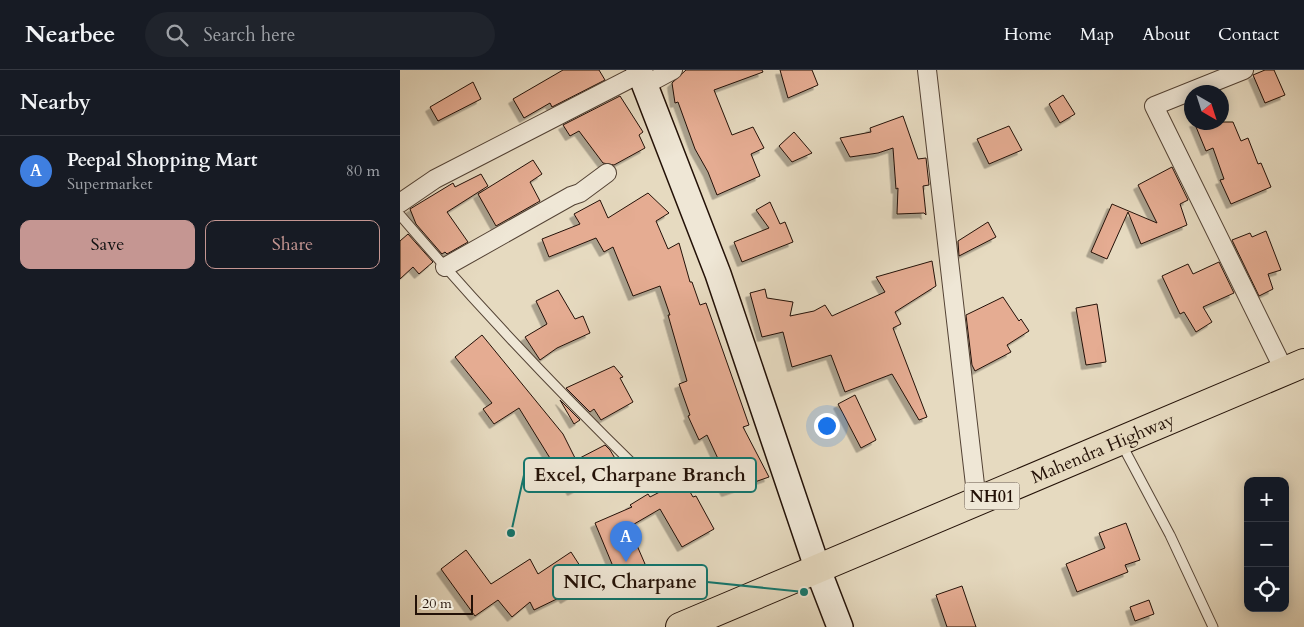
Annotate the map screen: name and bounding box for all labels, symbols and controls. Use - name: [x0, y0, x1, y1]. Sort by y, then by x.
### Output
- search box: [145, 12, 495, 57]
- text: Nearbee: [25, 18, 115, 51]
- icon: search: [163, 21, 191, 49]
- text: Search here: [203, 22, 295, 48]
- text: Home: [1004, 22, 1052, 47]
- text: Map: [1080, 22, 1114, 47]
- text: About: [1142, 22, 1190, 47]
- text: Contact: [1218, 22, 1279, 47]
- north arrow: [1184, 85, 1229, 130]
- text: Nearby: [20, 88, 91, 117]
- text: Peepal Shopping Mart: [67, 147, 257, 173]
- text: A: [30, 160, 42, 182]
- text: 80 m: [346, 160, 380, 182]
- text: Supermarket: [67, 173, 153, 195]
- button: Save: [20, 220, 195, 269]
- button: Share: [205, 220, 380, 269]
- street label: Mahendra Highway: [1027, 407, 1179, 490]
- your location: [814, 413, 840, 439]
- callout: Excel, Charpane Branch: [524, 458, 756, 492]
- text: Excel, Charpane Branch: [534, 462, 746, 488]
- map controls: [1244, 477, 1289, 612]
- button: +: [1244, 477, 1289, 522]
- road number: NH01: [964, 482, 1020, 510]
- pin: A: [610, 521, 642, 562]
- button: −: [1244, 522, 1289, 567]
- callout: NIC, Charpane: [553, 565, 707, 599]
- button: locate: [1244, 567, 1289, 612]
- text: NIC, Charpane: [563, 569, 697, 595]
- scale bar: [415, 592, 472, 615]
- text: 20 m: [422, 594, 452, 613]

